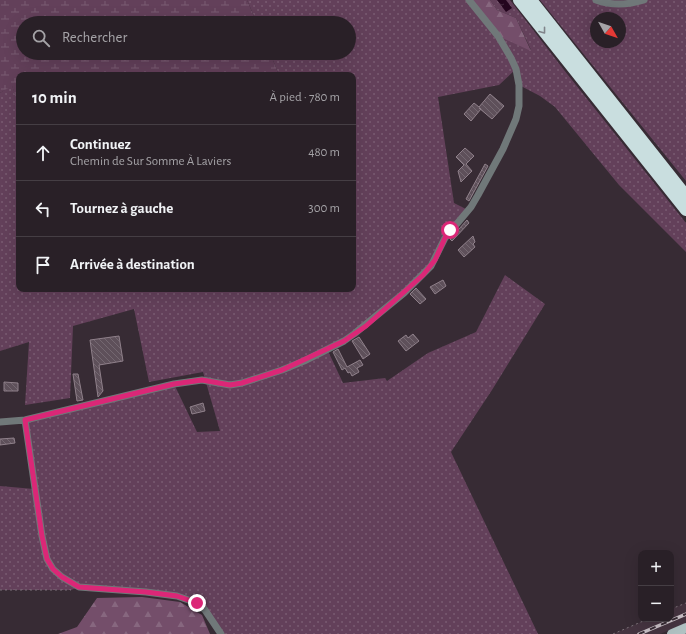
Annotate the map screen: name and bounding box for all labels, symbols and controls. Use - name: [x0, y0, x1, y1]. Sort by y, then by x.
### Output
- north arrow: [590, 12, 626, 48]
- search box: [16, 16, 356, 60]
- one-way arrow: [539, 26, 546, 33]
- icon: search: [30, 27, 52, 49]
- text: Rechercher: [62, 30, 127, 45]
- text: 10 min: [32, 89, 77, 106]
- text: À pied · 780 m: [270, 91, 340, 104]
- text: Continuez: [70, 137, 131, 152]
- icon: ahead: [32, 142, 54, 164]
- text: 480 m: [308, 146, 340, 159]
- text: Chemin de Sur Somme À Laviers: [70, 155, 231, 168]
- icon: left: [32, 198, 54, 220]
- text: Tournez à gauche: [70, 201, 173, 216]
- text: 300 m: [308, 202, 340, 215]
- route start: [441, 221, 459, 239]
- icon: arrive: [32, 254, 54, 276]
- text: Arrivée à destination: [70, 257, 195, 272]
- map controls: [638, 550, 674, 622]
- button: +: [638, 550, 674, 586]
- button: −: [638, 586, 674, 622]
- route end: [188, 594, 206, 612]

